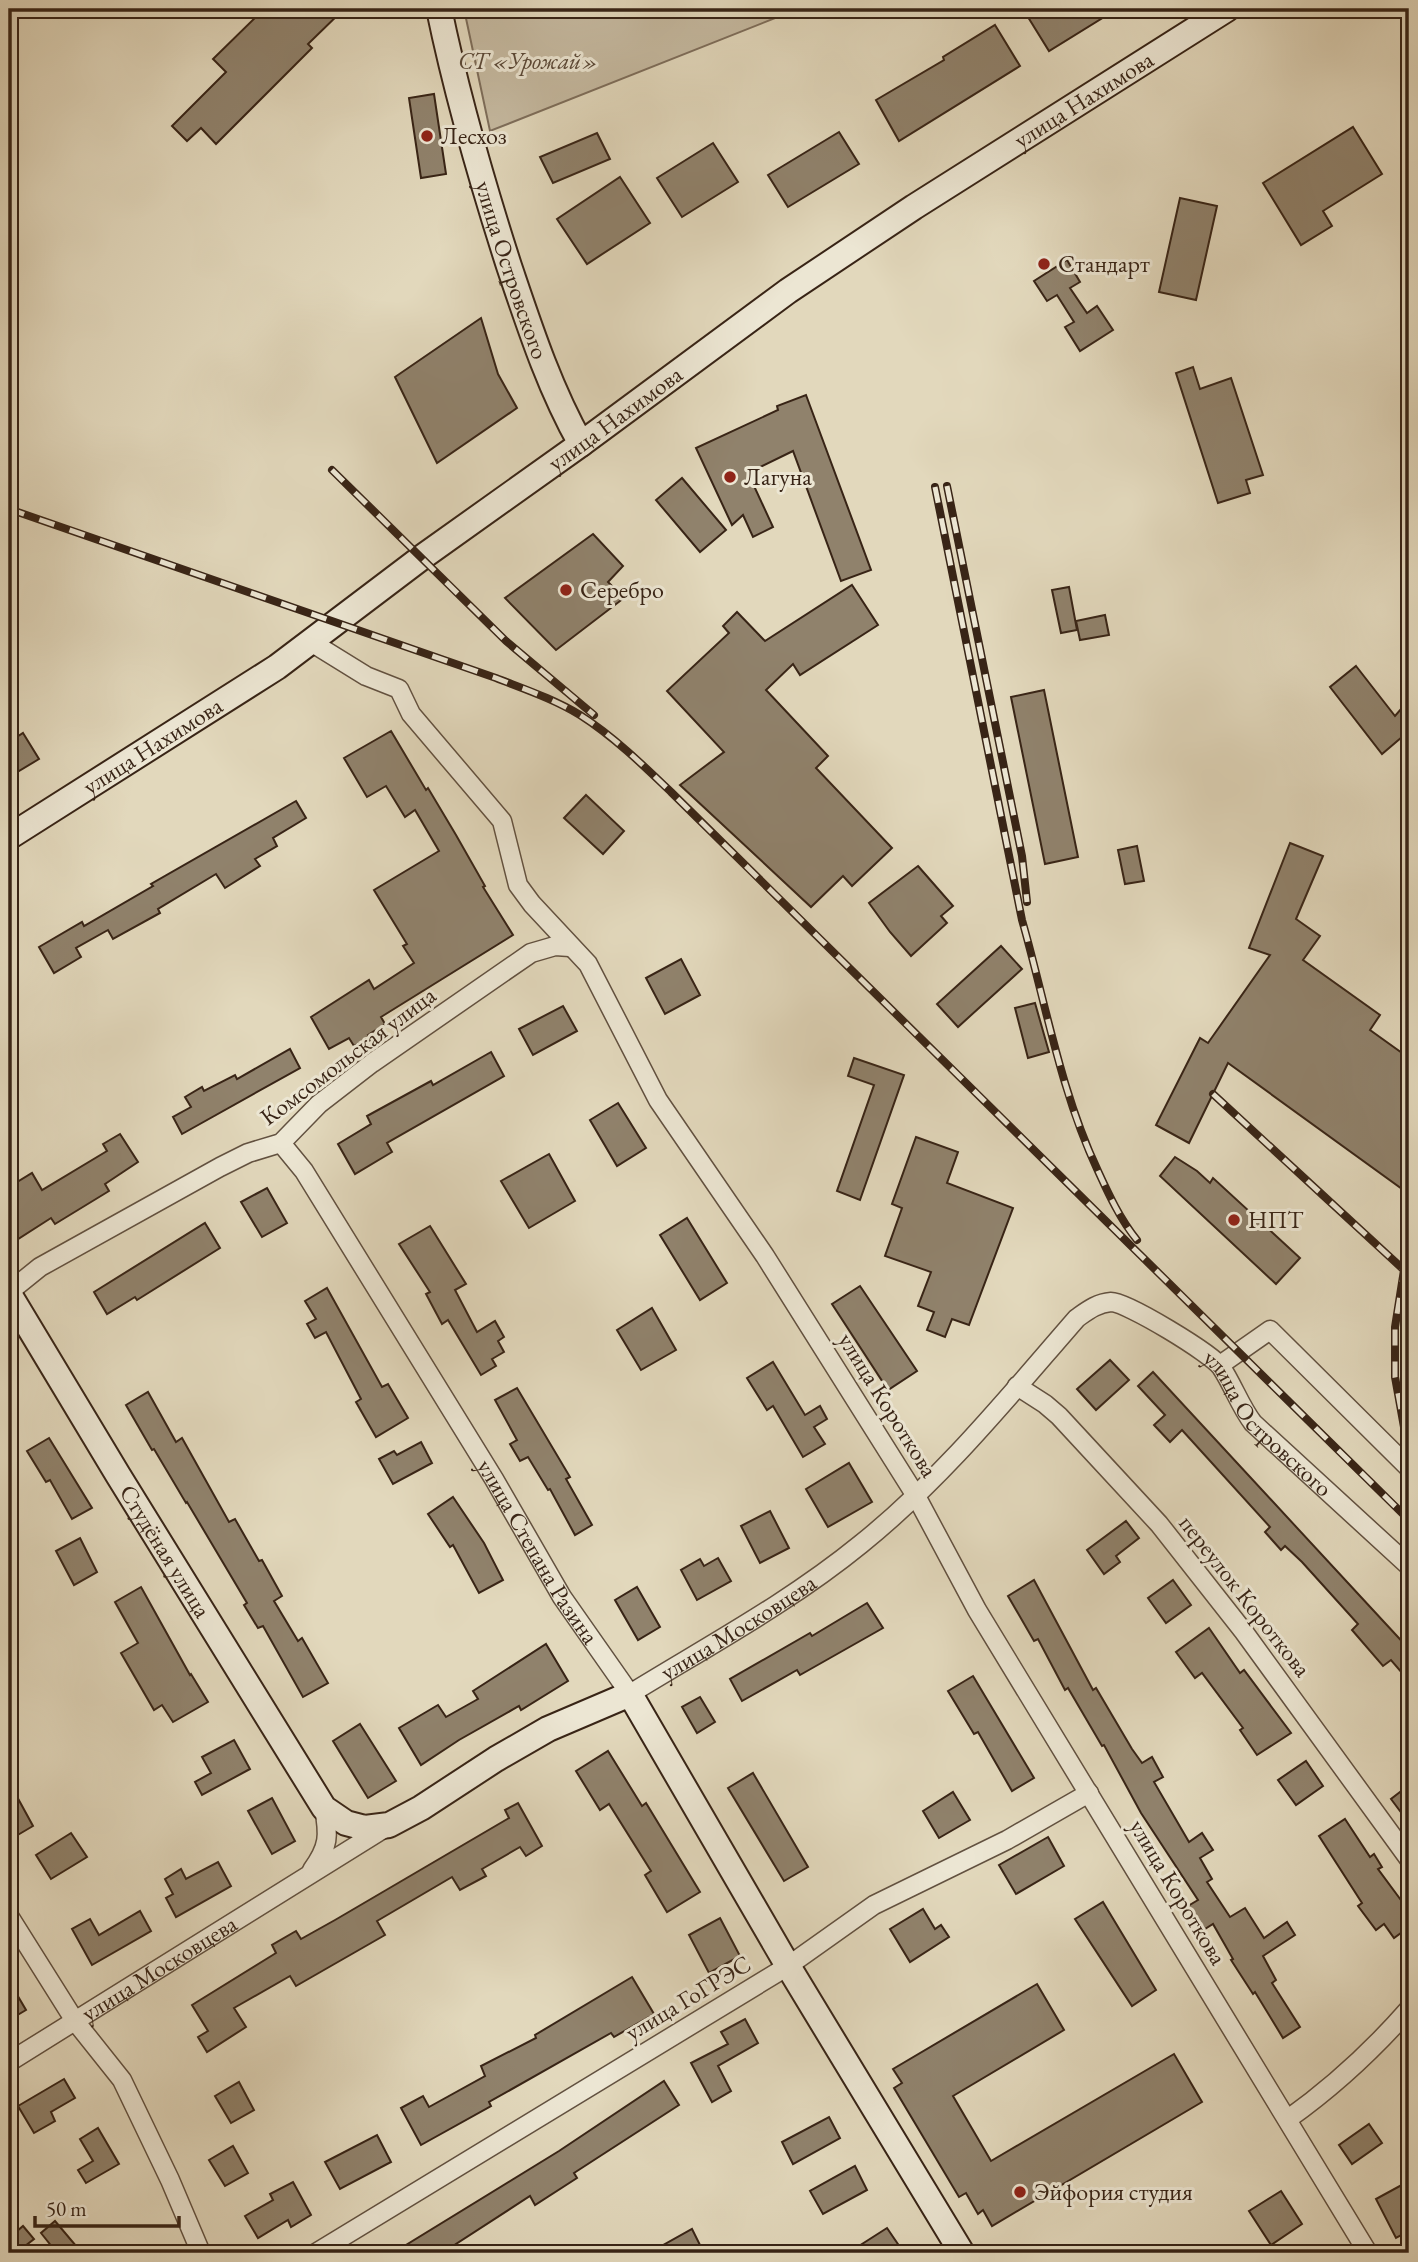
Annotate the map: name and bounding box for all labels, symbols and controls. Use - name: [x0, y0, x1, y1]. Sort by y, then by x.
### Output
- street label: улица Нахимова: [1008, 43, 1159, 155]
- park label: СТ «Урожай»: [458, 45, 598, 76]
- place label: Лесхоз: [441, 120, 507, 151]
- marker: Лесхоз: [419, 128, 435, 144]
- street label: улица Островского: [468, 177, 556, 363]
- place label: Стандарт: [1058, 248, 1150, 279]
- marker: Стандарт: [1036, 256, 1052, 272]
- street label: улица Нахимова: [541, 358, 689, 478]
- place label: Лагуна: [744, 461, 812, 492]
- marker: Лагуна: [722, 469, 738, 485]
- place label: Серебро: [580, 574, 664, 605]
- marker: Серебро: [558, 582, 574, 598]
- street label: улица Нахимова: [77, 689, 228, 801]
- street label: Комсомольская улица: [254, 979, 442, 1132]
- place label: НПТ: [1248, 1204, 1304, 1235]
- marker: НПТ: [1226, 1212, 1242, 1228]
- street label: улица Короткова: [832, 1327, 945, 1483]
- street label: улица Островского: [1197, 1342, 1339, 1503]
- street label: улица Степана Разина: [470, 1453, 606, 1650]
- street label: Студёная улица: [113, 1479, 219, 1624]
- street label: переулок Короткова: [1173, 1509, 1318, 1683]
- street label: улица Московцева: [654, 1566, 822, 1687]
- street label: улица Короткова: [1123, 1813, 1234, 1971]
- street label: улица Московцева: [75, 1908, 243, 2028]
- street label: улица ГоГРЭС: [619, 1948, 756, 2047]
- place label: Эйфория студия: [1034, 2176, 1193, 2207]
- marker: Эйфория студия: [1012, 2184, 1028, 2200]
- scale bar: [35, 2185, 178, 2229]
- text: 50 m: [46, 2195, 87, 2222]

